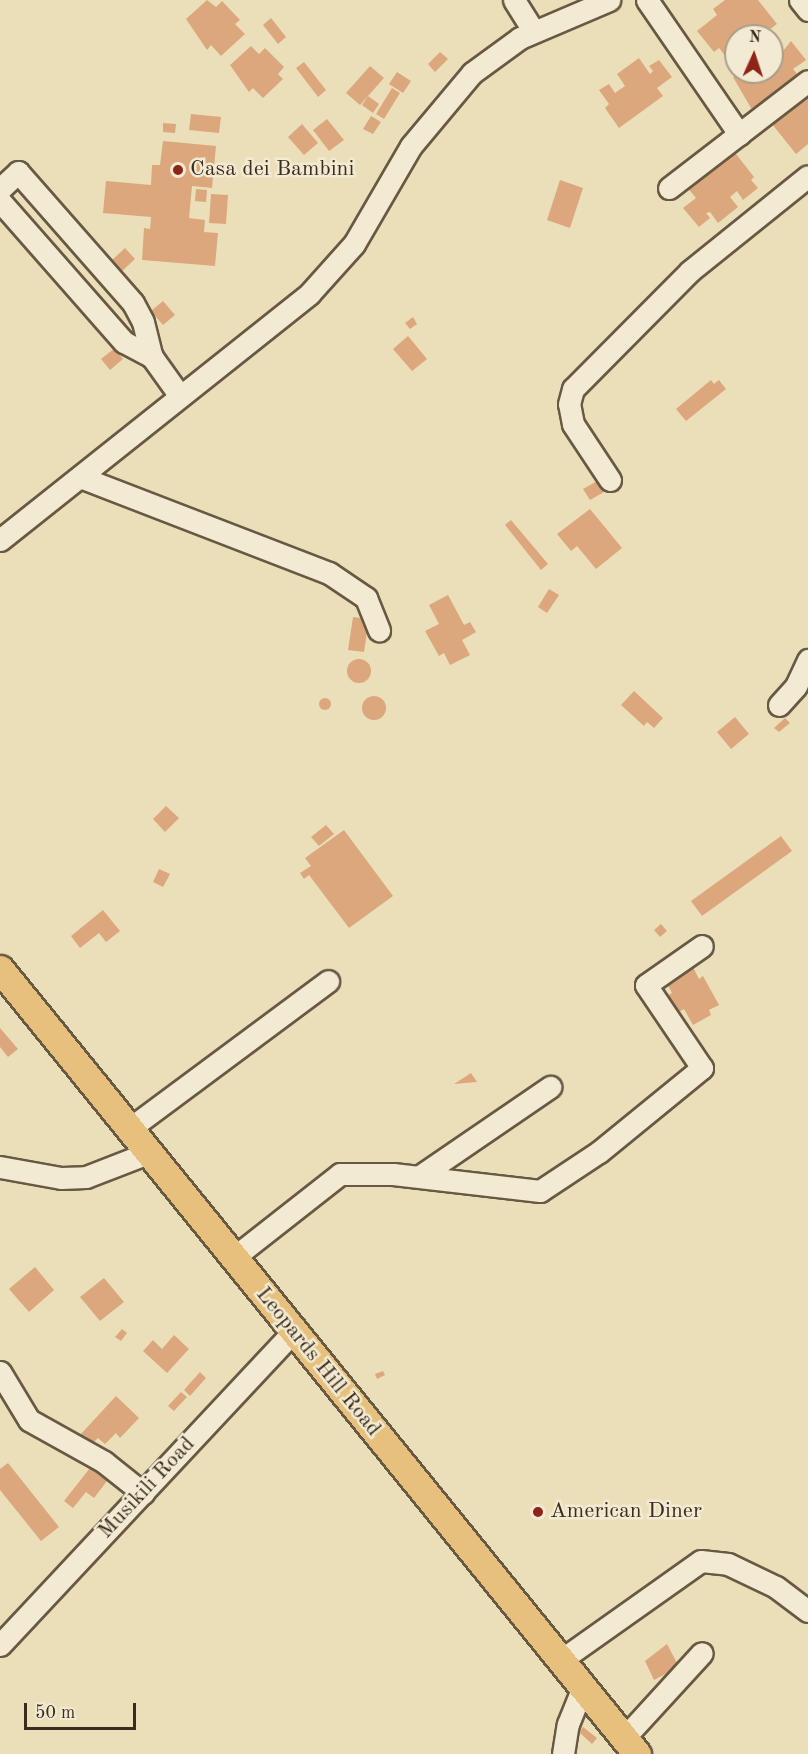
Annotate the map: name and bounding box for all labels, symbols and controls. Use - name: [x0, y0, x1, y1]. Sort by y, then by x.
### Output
- north arrow: [724, 24, 784, 84]
- text: N: [748, 30, 761, 46]
- place label: Casa dei Bambini: [190, 157, 354, 183]
- marker: Casa dei Bambini: [171, 163, 185, 177]
- street label: Leopards Hill Road: [250, 1282, 386, 1442]
- street label: Musikili Road: [93, 1431, 201, 1545]
- place label: American Diner: [550, 1499, 702, 1525]
- marker: American Diner: [531, 1505, 545, 1519]
- scale bar: [27, 1691, 140, 1729]
- text: 50 m: [35, 1704, 75, 1722]

